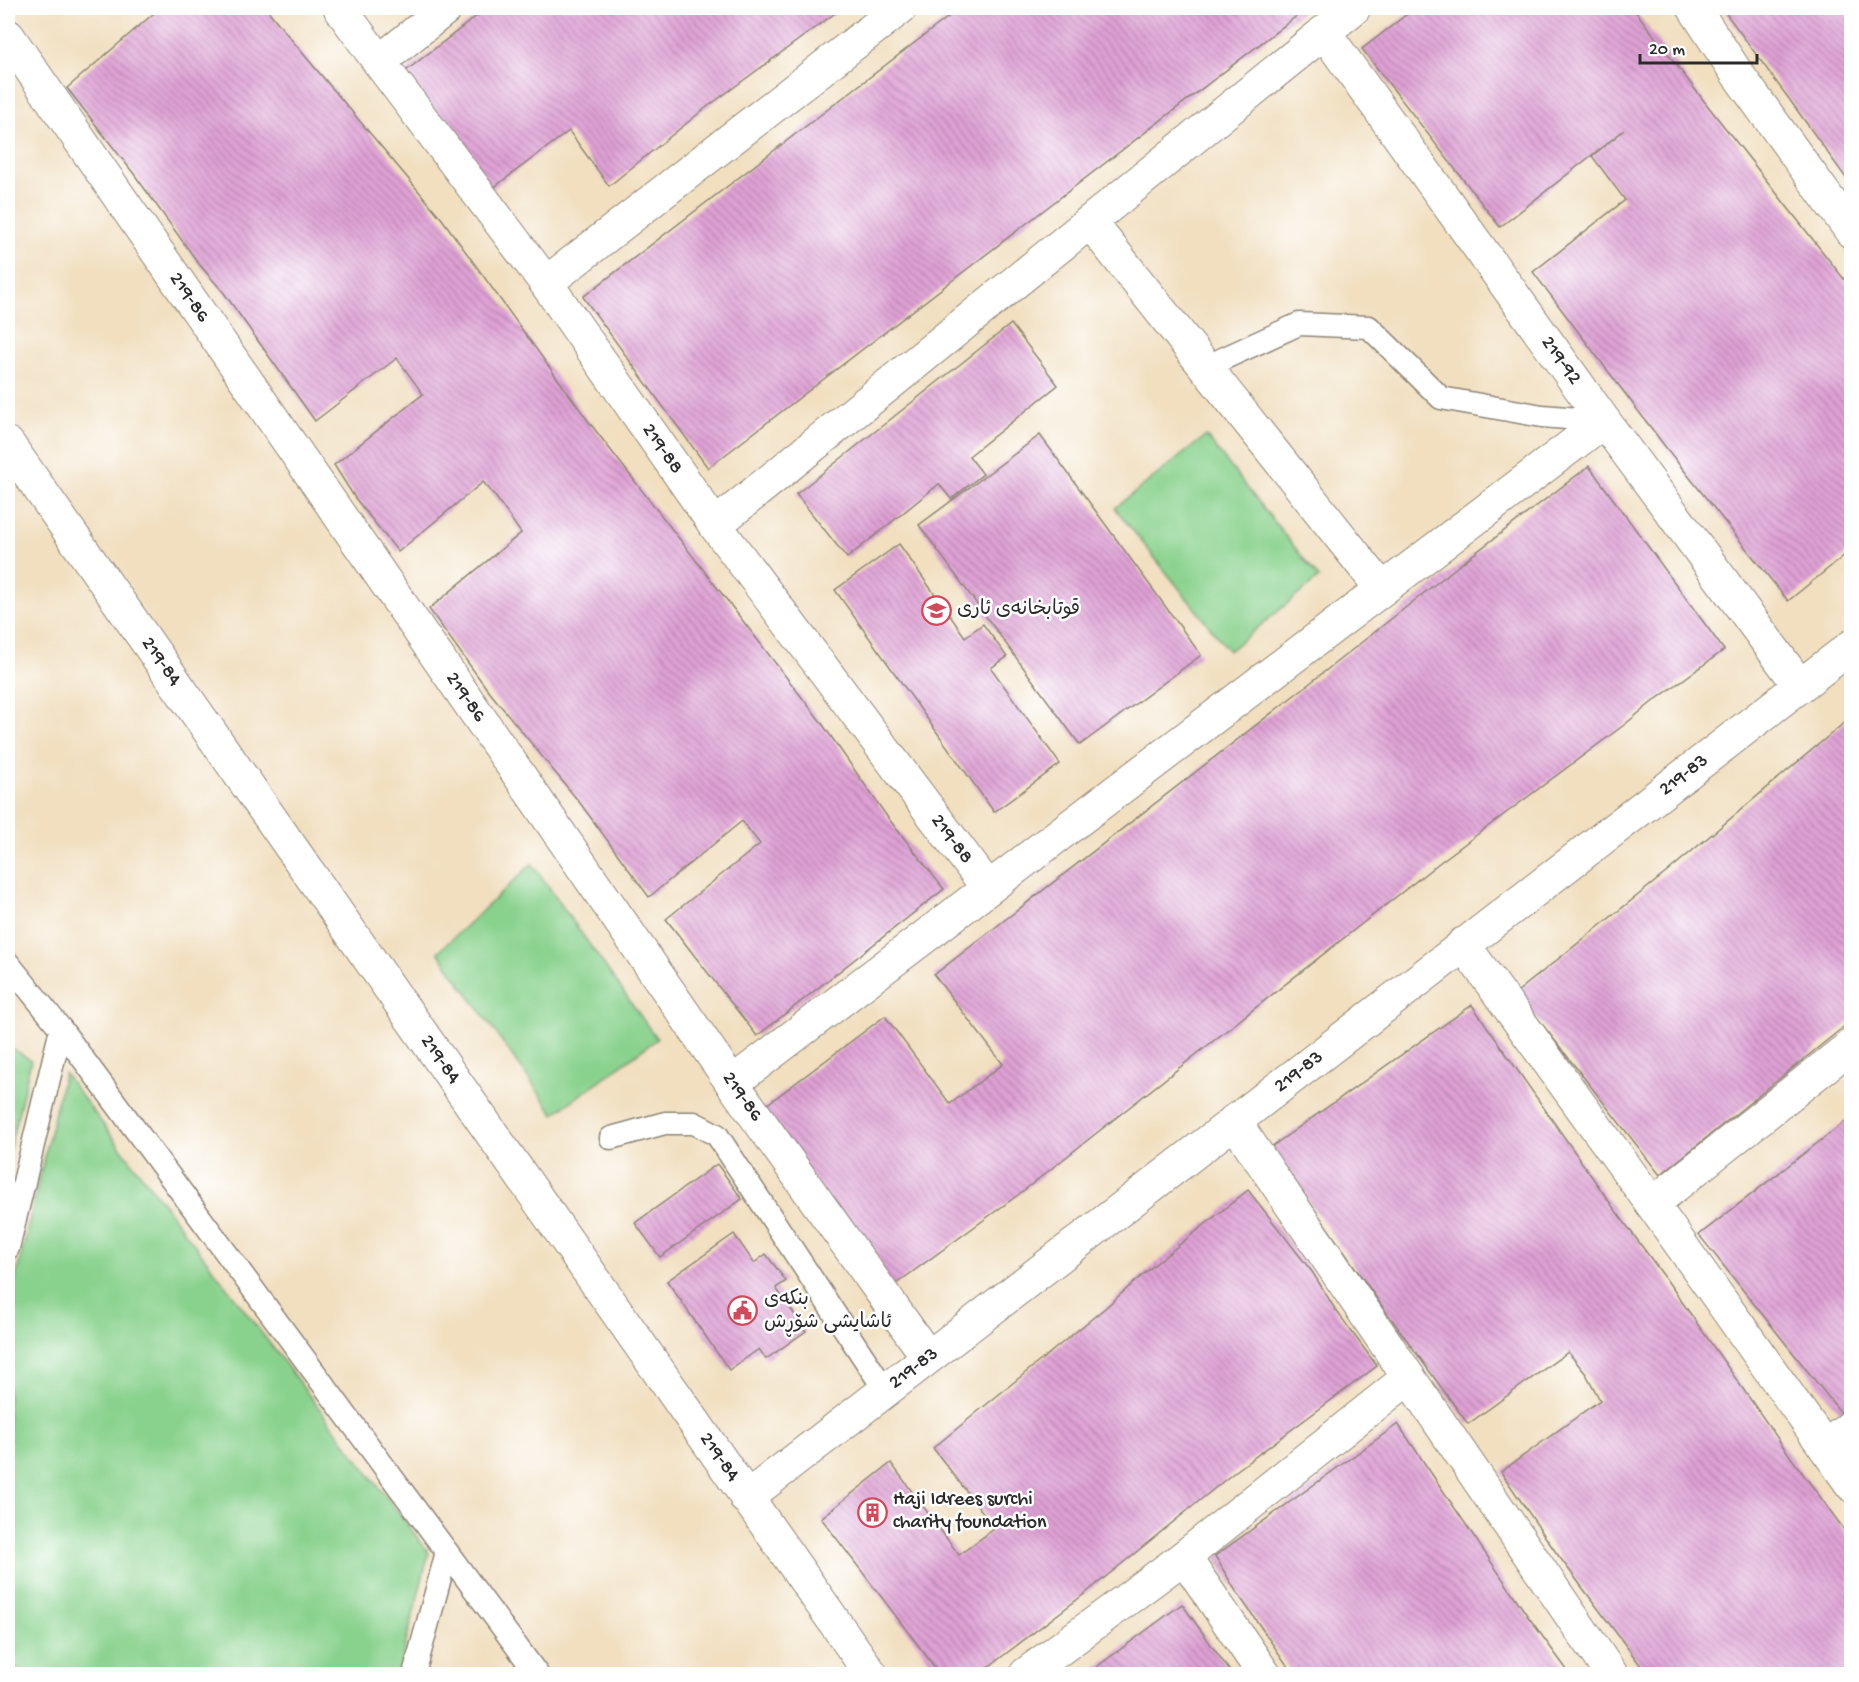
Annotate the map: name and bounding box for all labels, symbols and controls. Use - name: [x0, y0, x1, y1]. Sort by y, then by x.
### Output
- scale bar: [1640, 27, 1757, 65]
- text: 20 m: [1649, 40, 1685, 61]
- street label: 219-86: [164, 268, 215, 328]
- street label: 219-92: [1535, 332, 1586, 390]
- street label: 219-88: [636, 419, 687, 479]
- school or university icon: قوتابخانەی ئاری: [920, 594, 952, 626]
- place label: قوتابخانەی ئاری: [957, 598, 1080, 622]
- street label: 219-84: [136, 633, 186, 691]
- street label: 219-86: [440, 668, 491, 727]
- street label: 219-83: [1655, 749, 1713, 802]
- street label: 219-88: [925, 810, 977, 869]
- street label: 219-84: [415, 1031, 465, 1089]
- street label: 219-83: [1270, 1046, 1328, 1098]
- street label: 219-86: [717, 1068, 768, 1127]
- place label: بنکەی ئاشایشی شۆڕش: [764, 1288, 892, 1337]
- public building icon: بنکەی ئاشایشی شۆڕش: [727, 1295, 759, 1327]
- street label: 219-83: [885, 1343, 943, 1395]
- street label: 219-84: [694, 1428, 744, 1487]
- place label: Haji Idrees surchi charity foundation: [893, 1489, 1047, 1535]
- building icon: Haji Idrees surchi charity foundation: [856, 1496, 888, 1528]

